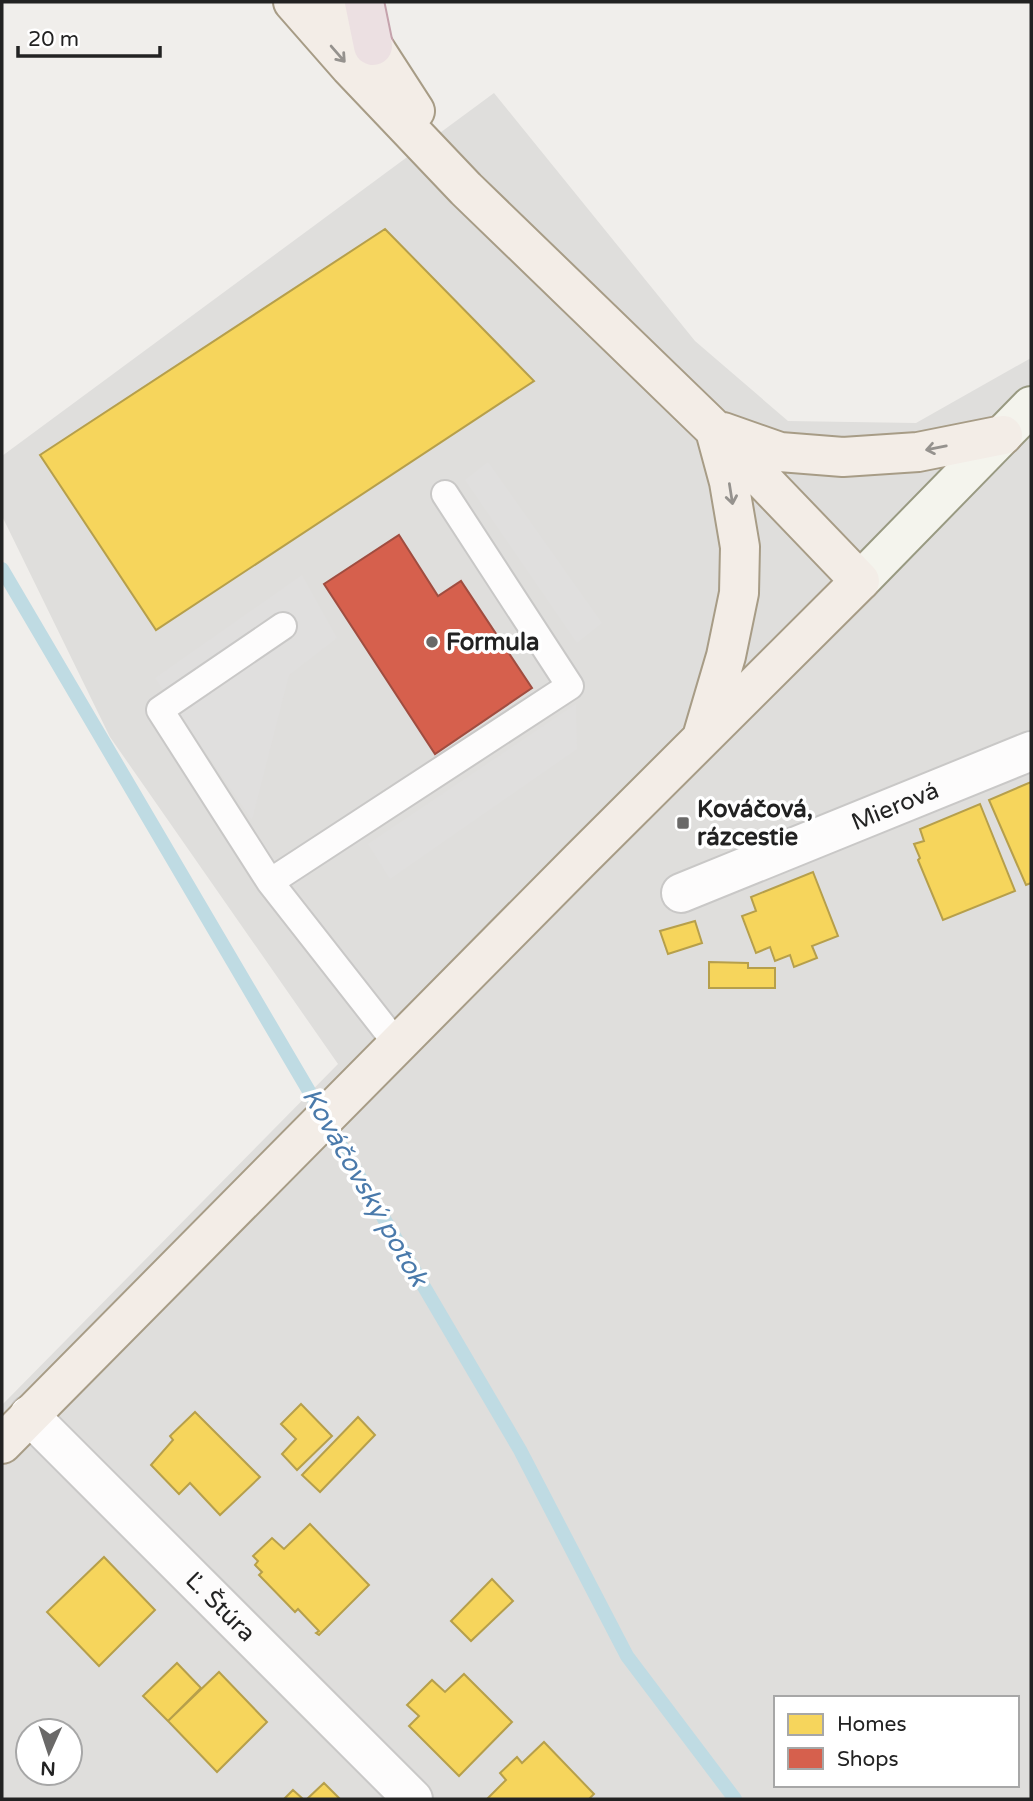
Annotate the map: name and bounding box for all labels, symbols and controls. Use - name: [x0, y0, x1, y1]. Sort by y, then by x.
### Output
- scale bar: [18, 14, 159, 58]
- text: 20 m: [28, 27, 79, 52]
- one-way arrow: [330, 44, 346, 62]
- one-way arrow: [925, 442, 948, 456]
- one-way arrow: [725, 483, 738, 505]
- place label: Formula: [446, 628, 539, 657]
- marker: Formula: [424, 634, 440, 650]
- street label: Mierová: [847, 775, 943, 837]
- place label: Kováčová, rázcestie: [697, 795, 813, 852]
- marker: Kováčová, rázcestie: [675, 815, 691, 831]
- water label: Kováčovský potok: [296, 1082, 435, 1293]
- street label: Ľ. Štúra: [180, 1566, 262, 1648]
- legend: [774, 1696, 1019, 1787]
- text: Homes: [837, 1712, 907, 1737]
- north arrow: [14, 1717, 84, 1787]
- text: Shops: [837, 1747, 899, 1772]
- text: N: [40, 1757, 56, 1779]

